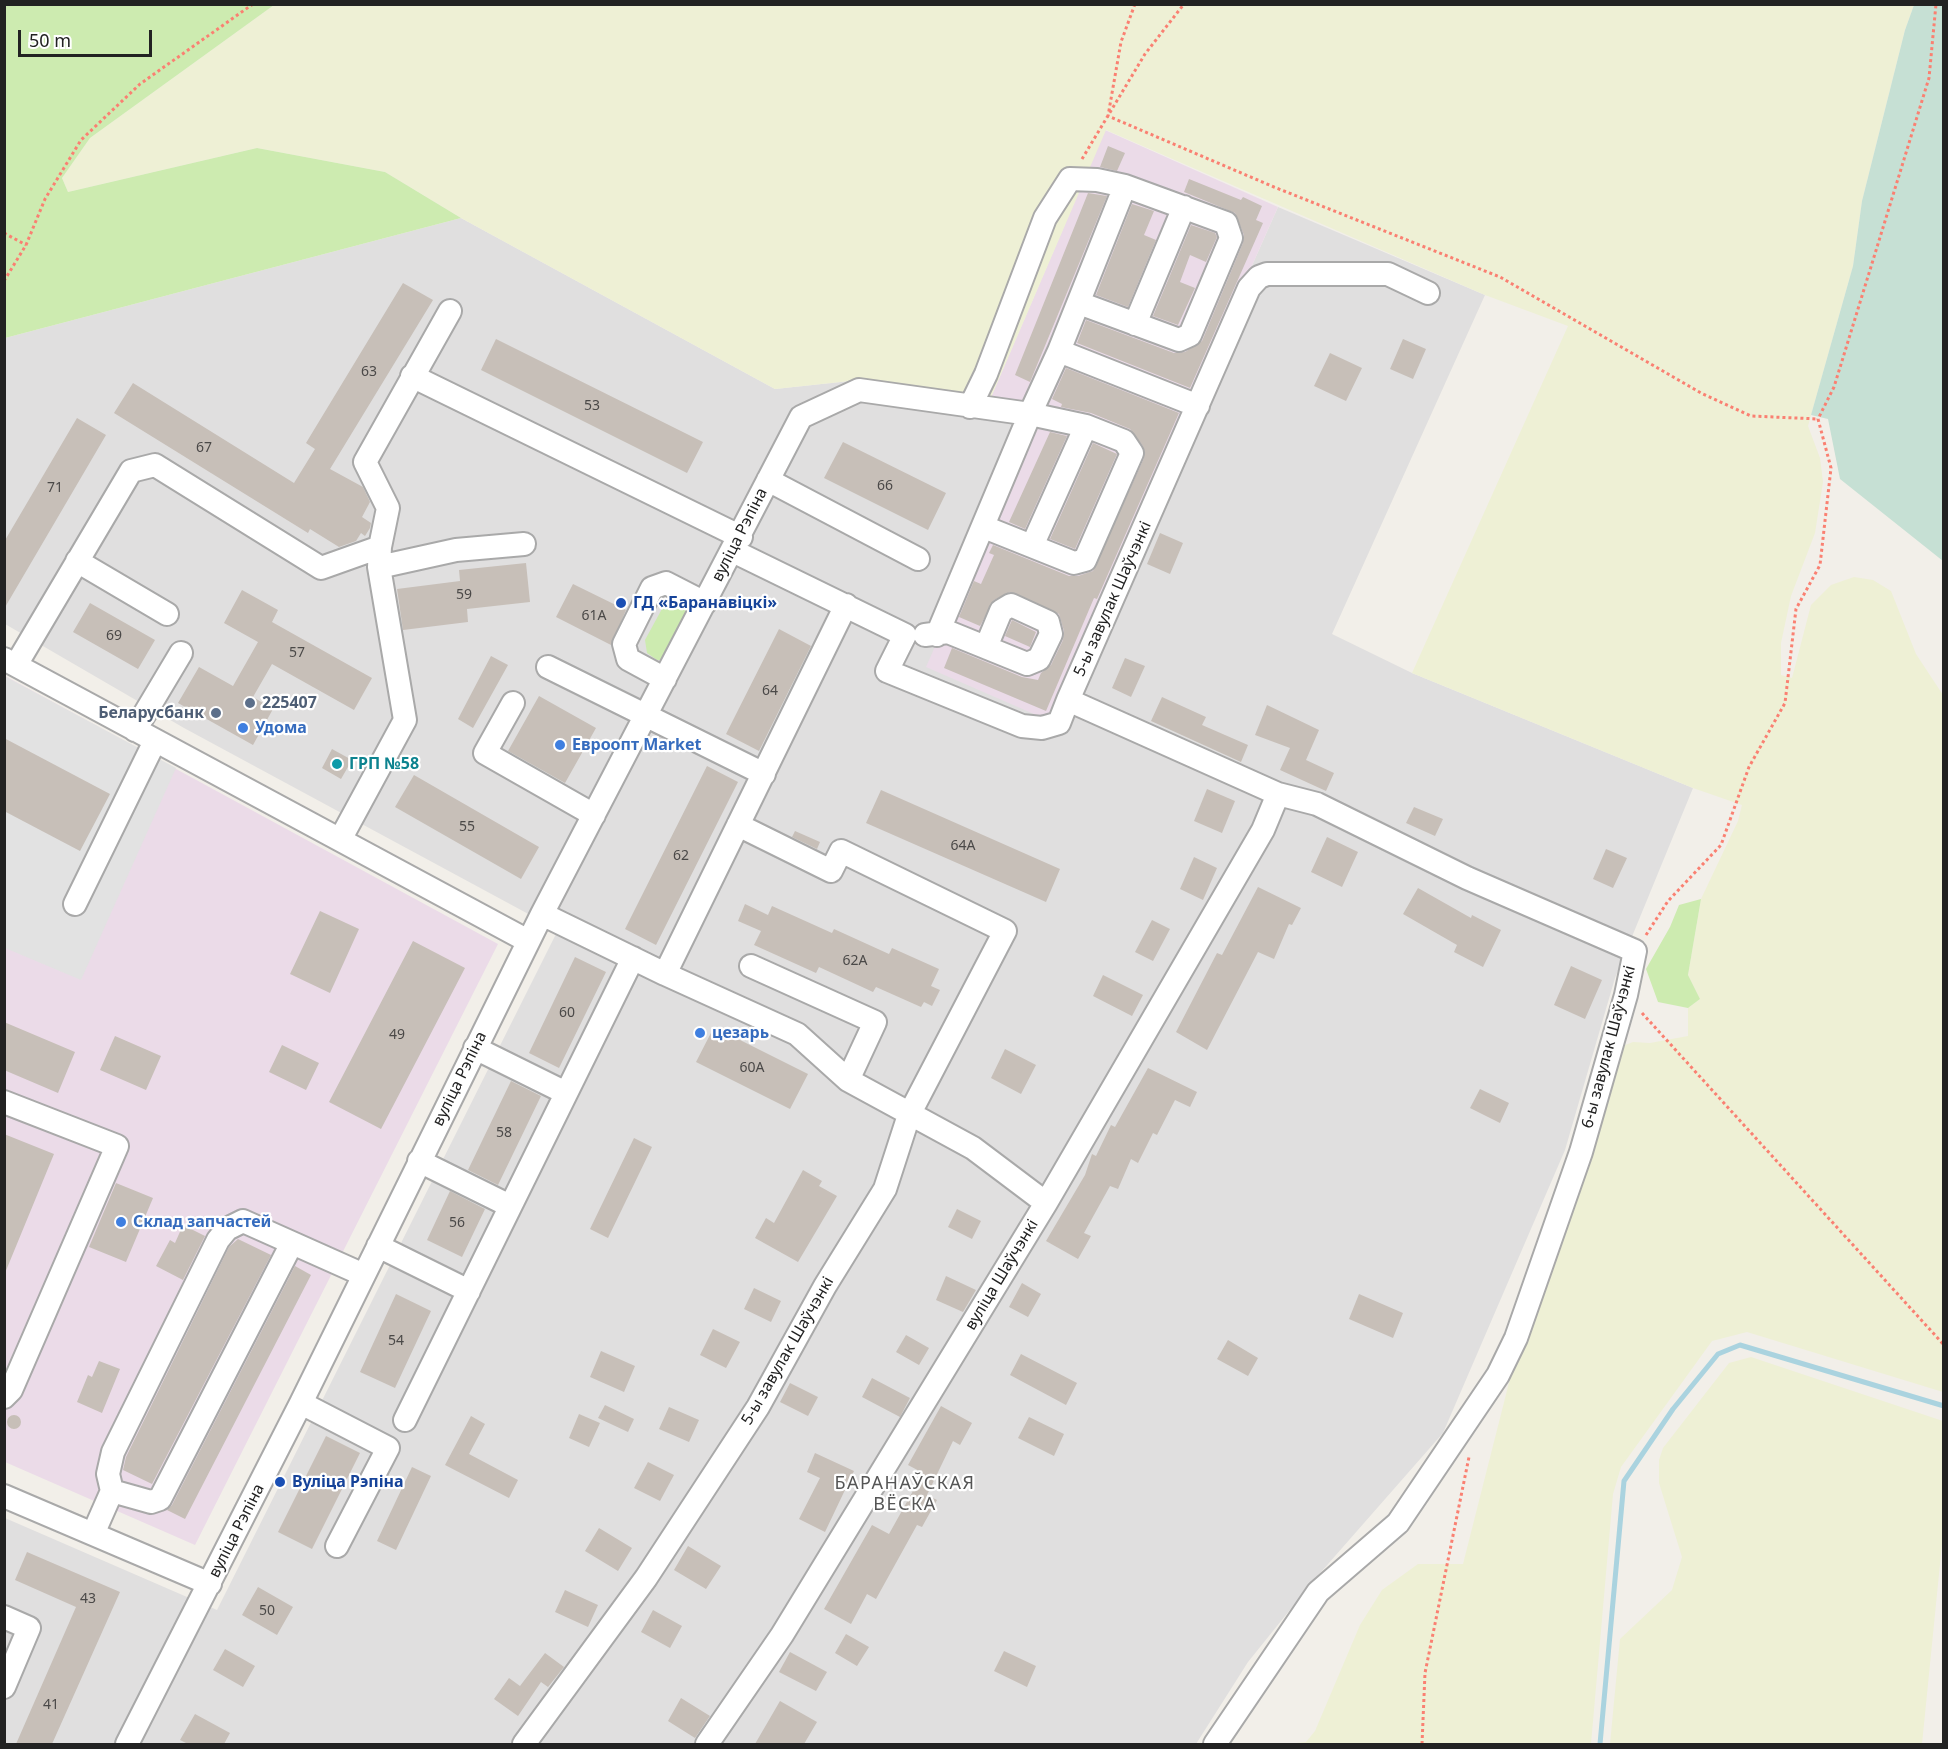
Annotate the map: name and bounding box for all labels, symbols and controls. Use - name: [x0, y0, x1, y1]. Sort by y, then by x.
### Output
- scale bar: [21, 18, 154, 56]
- text: 50 m: [29, 28, 71, 52]
- house number: 63: [361, 364, 377, 380]
- house number: 53: [584, 398, 600, 414]
- house number: 67: [196, 440, 212, 456]
- house number: 66: [877, 478, 893, 494]
- house number: 71: [47, 480, 63, 496]
- street label: вуліца Рэпіна: [708, 485, 772, 585]
- street label: 5-ы завулак Шаўчэнкі: [1070, 519, 1156, 679]
- house number: 59: [456, 587, 472, 603]
- place label: ГД «Баранавіцкі»: [633, 593, 777, 613]
- marker: ГД «Баранавіцкі»: [614, 596, 628, 610]
- house number: 61А: [582, 608, 606, 624]
- house number: 69: [106, 628, 122, 644]
- house number: 57: [289, 645, 305, 661]
- house number: 64: [762, 683, 778, 699]
- place label: 225407: [262, 693, 317, 713]
- marker: 225407: [243, 696, 257, 710]
- place label: Беларусбанк: [98, 703, 204, 723]
- marker: Беларусбанк: [209, 706, 223, 720]
- place label: Удома: [255, 718, 307, 738]
- marker: Удома: [236, 721, 250, 735]
- place label: Евроопт Market: [572, 735, 701, 755]
- marker: Евроопт Market: [553, 738, 567, 752]
- place label: ГРП №58: [349, 754, 419, 774]
- marker: ГРП №58: [330, 757, 344, 771]
- house number: 55: [459, 819, 475, 835]
- house number: 64А: [951, 838, 975, 854]
- house number: 62: [673, 848, 689, 864]
- house number: 62А: [843, 953, 867, 969]
- street label: 6-ы завулак Шаўчэнкі: [1578, 964, 1640, 1130]
- house number: 60: [559, 1005, 575, 1021]
- place label: цезарь: [712, 1023, 769, 1043]
- marker: цезарь: [693, 1026, 707, 1040]
- house number: 49: [389, 1027, 405, 1043]
- street label: вуліца Рэпіна: [429, 1029, 491, 1129]
- house number: 60А: [740, 1060, 764, 1076]
- house number: 58: [496, 1125, 512, 1141]
- place label: Склад запчастей: [133, 1212, 271, 1232]
- marker: Склад запчастей: [114, 1215, 128, 1229]
- house number: 56: [449, 1215, 465, 1231]
- street label: вуліца Шаўчэнкі: [961, 1216, 1043, 1334]
- street label: 5-ы завулак Шаўчэнкі: [738, 1274, 838, 1428]
- house number: 54: [388, 1333, 404, 1349]
- place label: Вуліца Рэпіна: [292, 1472, 404, 1492]
- district label: БАРАНАЎСКАЯ ВЁСКА: [835, 1473, 975, 1516]
- marker: Вуліца Рэпіна: [273, 1475, 287, 1489]
- street label: вуліца Рэпіна: [205, 1481, 269, 1581]
- house number: 43: [80, 1591, 96, 1607]
- house number: 50: [259, 1603, 275, 1619]
- house number: 41: [43, 1697, 59, 1713]

